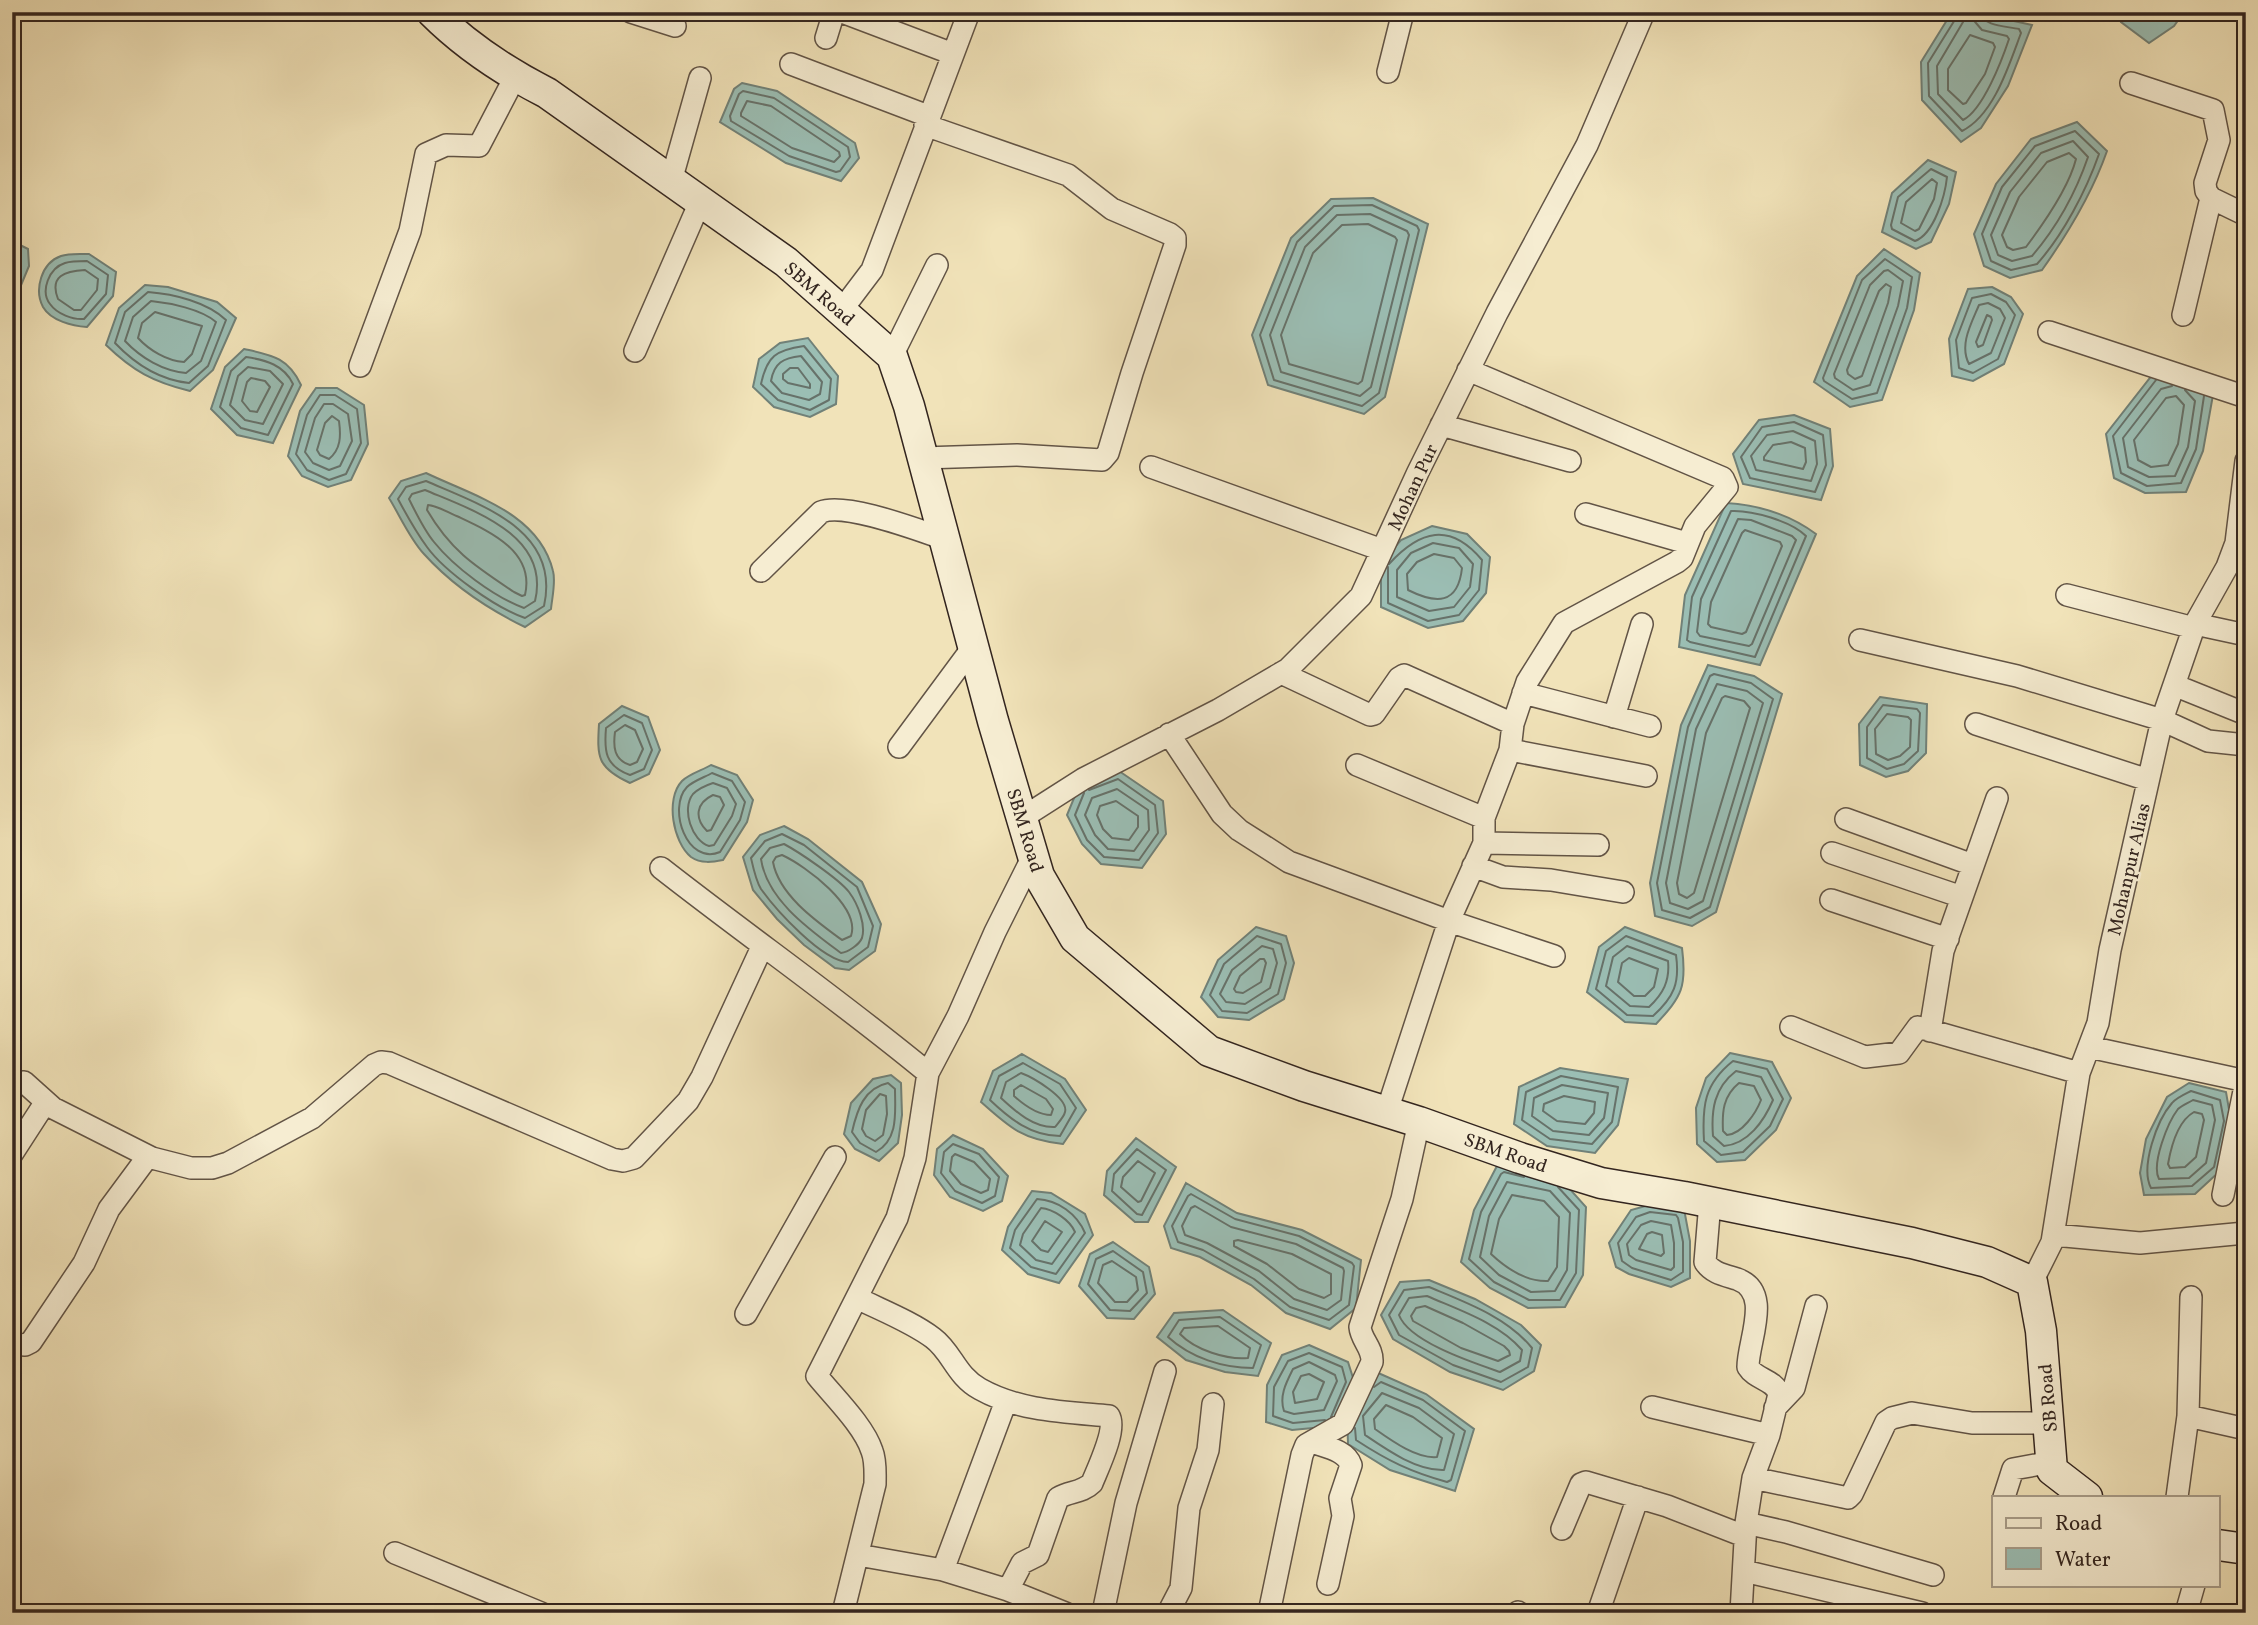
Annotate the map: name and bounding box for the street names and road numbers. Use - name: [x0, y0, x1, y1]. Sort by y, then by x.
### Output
- street label: SBM Road: [778, 256, 860, 333]
- street label: Mohan Pur: [1382, 440, 1445, 535]
- street label: SBM Road: [999, 785, 1049, 876]
- street label: Mohanpur Alias: [2102, 801, 2158, 938]
- street label: SBM Road: [1460, 1128, 1550, 1180]
- street label: SB Road: [2033, 1362, 2065, 1433]

